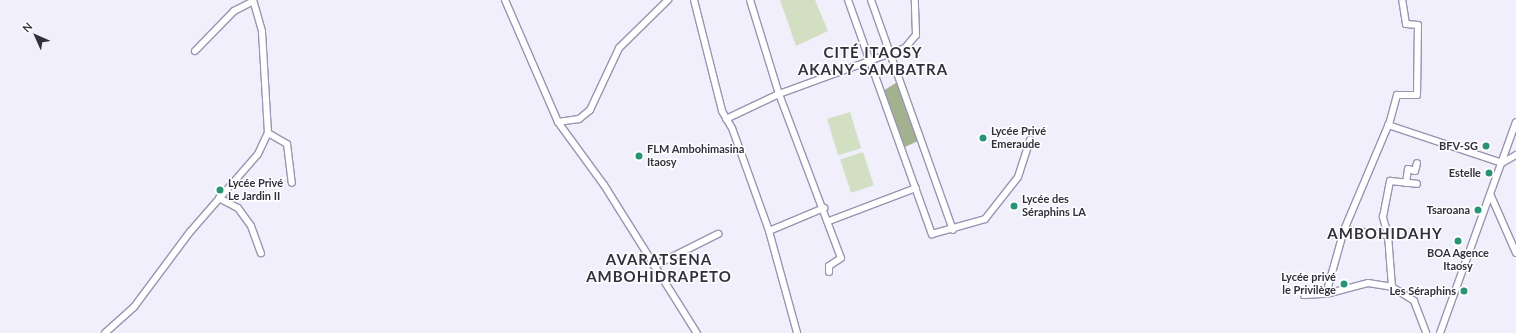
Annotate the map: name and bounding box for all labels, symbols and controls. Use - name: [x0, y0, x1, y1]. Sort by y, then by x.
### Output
- north arrow: [16, 16, 56, 56]
- text: N: [20, 20, 35, 35]
- district label: CITÉ ITAOSY AKANY SAMBATRA: [798, 43, 948, 78]
- place label: Lycée Privé Emeraude: [991, 125, 1046, 151]
- marker: Lycée Privé Emeraude: [978, 133, 988, 143]
- place label: BFV-SG: [1439, 139, 1478, 153]
- marker: BFV-SG: [1481, 141, 1491, 151]
- place label: FLM Ambohimasina Itaosy: [647, 143, 745, 169]
- marker: FLM Ambohimasina Itaosy: [634, 151, 644, 161]
- place label: Estelle: [1449, 166, 1481, 180]
- marker: Estelle: [1484, 168, 1494, 178]
- place label: Lycée Privé Le Jardin II: [228, 177, 283, 203]
- marker: Lycée Privé Le Jardin II: [215, 185, 225, 195]
- place label: Lycée des Séraphins LA: [1022, 193, 1086, 219]
- marker: Lycée des Séraphins LA: [1009, 201, 1019, 211]
- place label: Tsaroana: [1427, 203, 1470, 217]
- marker: Tsaroana: [1473, 205, 1483, 215]
- district label: AMBOHIDAHY: [1327, 225, 1443, 243]
- marker: BOA Agence Itaosy: [1453, 236, 1463, 246]
- place label: BOA Agence Itaosy: [1427, 247, 1489, 273]
- district label: AVARATSENA AMBOHIDRAPETO: [586, 250, 732, 285]
- place label: Lycée privé le Privilège: [1281, 271, 1336, 297]
- marker: Lycée privé le Privilège: [1339, 279, 1349, 289]
- place label: Les Séraphins: [1389, 284, 1456, 298]
- marker: Les Séraphins: [1459, 286, 1469, 296]

